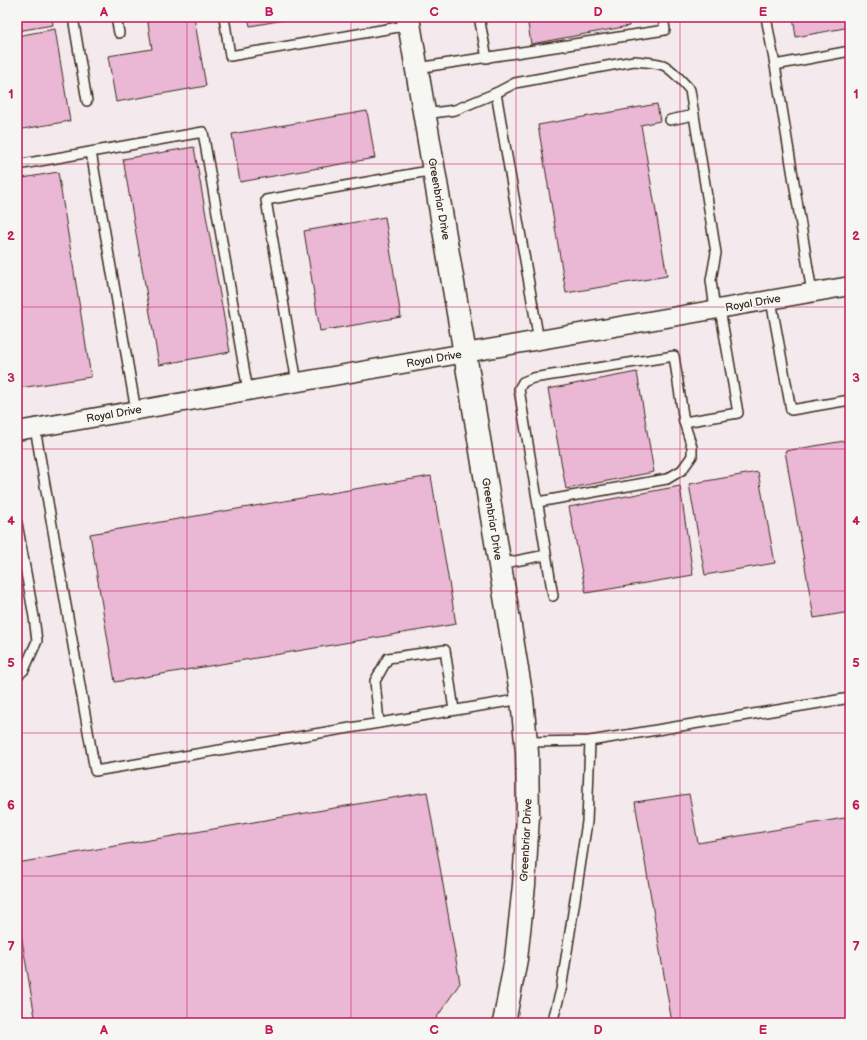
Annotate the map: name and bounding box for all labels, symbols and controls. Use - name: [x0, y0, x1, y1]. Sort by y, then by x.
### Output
- text: A: [99, 4, 108, 20]
- text: B: [264, 4, 274, 20]
- text: C: [429, 4, 439, 20]
- text: D: [593, 4, 603, 20]
- text: E: [759, 4, 768, 20]
- text: 1: [8, 86, 14, 102]
- text: 1: [853, 86, 859, 102]
- street label: Greenbriar Drive: [425, 157, 453, 242]
- text: 2: [7, 228, 15, 244]
- text: 2: [852, 228, 860, 244]
- street label: Royal Drive: [724, 292, 782, 314]
- street label: Royal Drive: [405, 348, 463, 370]
- text: 3: [7, 370, 15, 386]
- text: 3: [852, 370, 860, 386]
- street label: Royal Drive: [85, 403, 143, 425]
- street label: Greenbriar Drive: [479, 477, 505, 562]
- text: 4: [7, 513, 15, 529]
- text: 4: [852, 513, 860, 529]
- text: 5: [7, 655, 15, 671]
- text: 5: [852, 655, 860, 671]
- text: 6: [7, 797, 15, 813]
- text: 6: [852, 797, 860, 813]
- street label: Greenbriar Drive: [517, 798, 535, 882]
- text: 7: [7, 939, 15, 955]
- text: 7: [852, 939, 860, 955]
- text: A: [99, 1022, 108, 1038]
- text: B: [264, 1022, 274, 1038]
- text: C: [429, 1022, 439, 1038]
- text: D: [593, 1022, 603, 1038]
- text: E: [759, 1022, 768, 1038]

